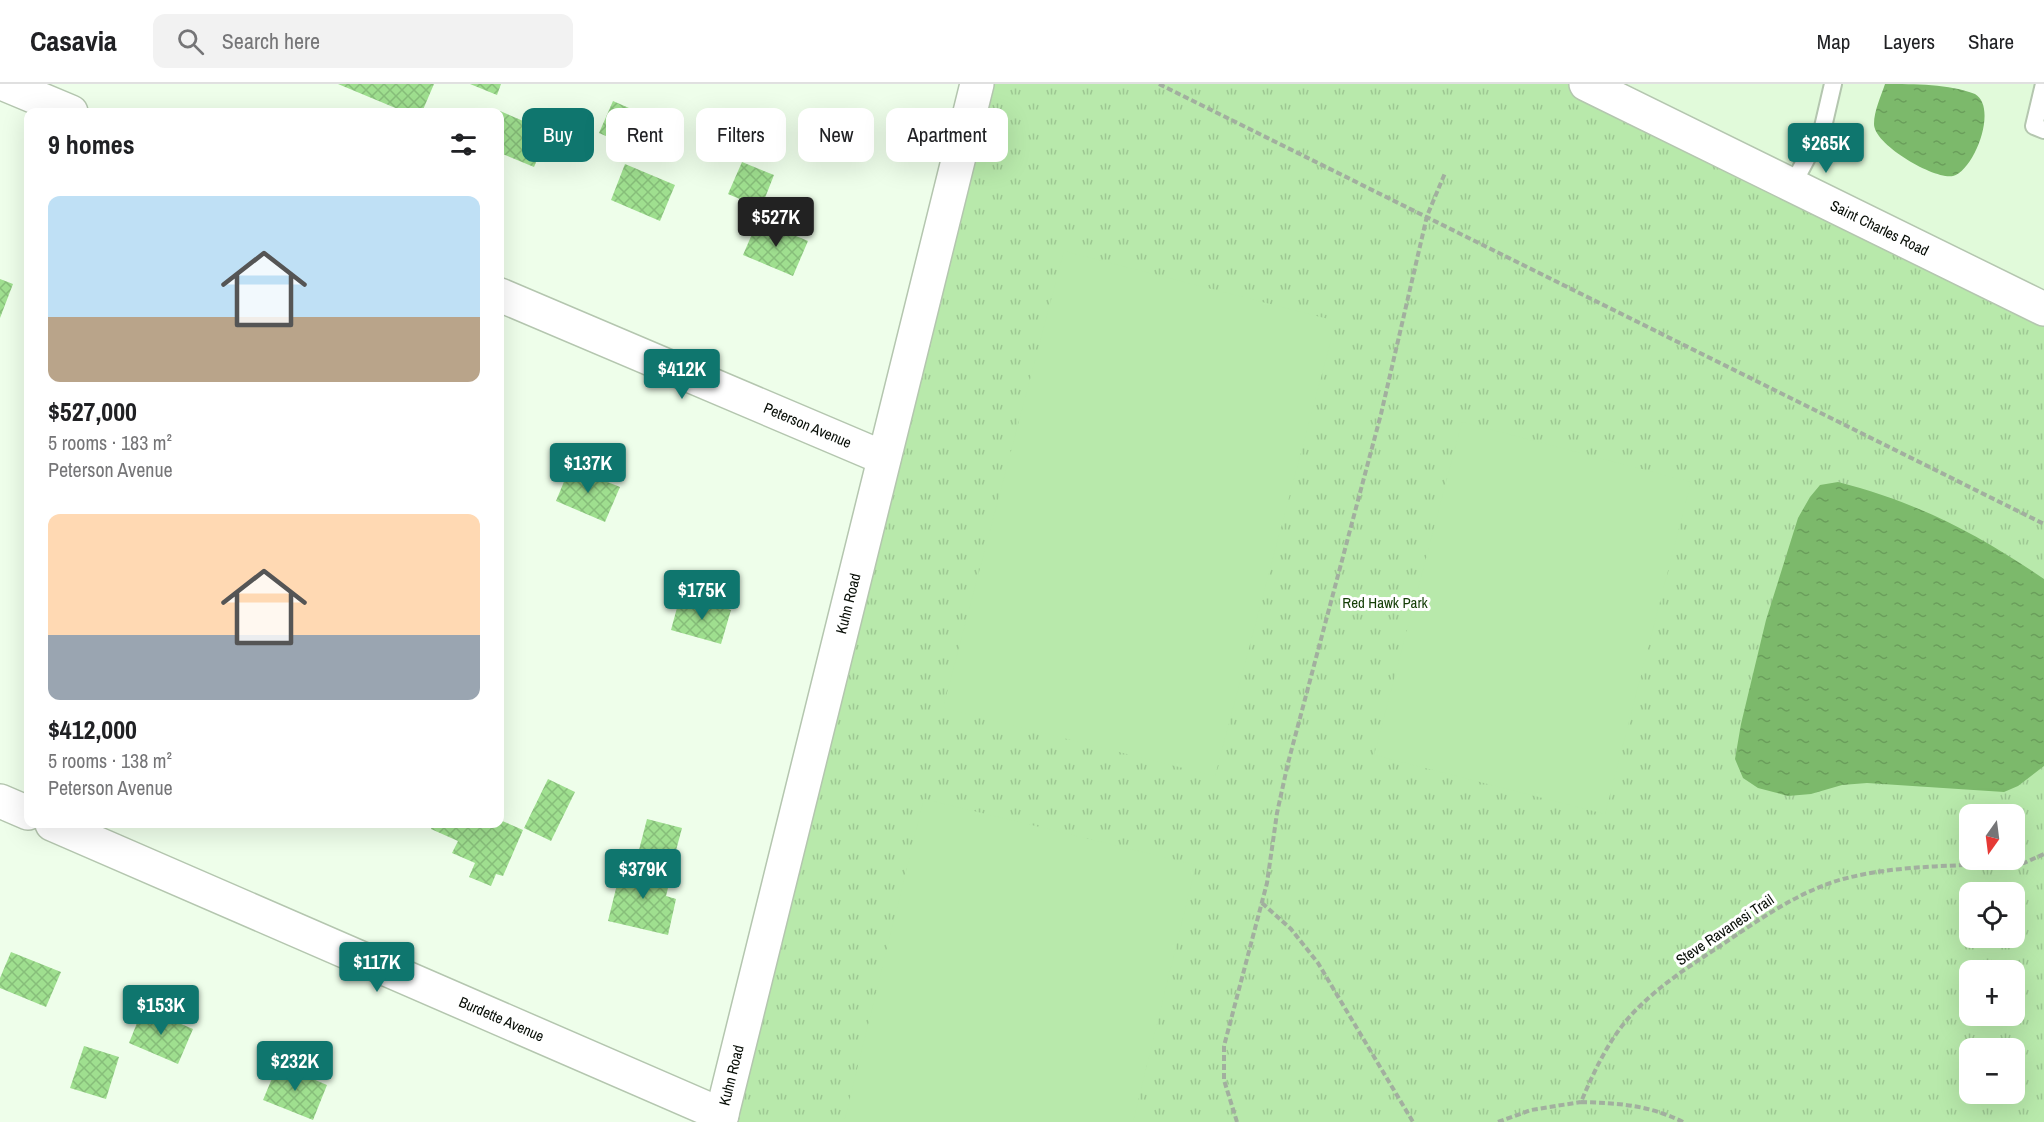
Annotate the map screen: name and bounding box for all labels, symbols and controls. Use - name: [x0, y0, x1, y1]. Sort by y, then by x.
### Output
- search box: [153, 14, 573, 68]
- text: Casavia: [30, 22, 117, 60]
- icon: search: [174, 25, 207, 58]
- text: Search here: [222, 26, 320, 56]
- text: Map: [1817, 27, 1850, 56]
- text: Layers: [1883, 27, 1935, 56]
- text: Share: [1968, 27, 2014, 56]
- chip: Buy: [522, 108, 594, 162]
- chip: Rent: [606, 108, 684, 162]
- chip: Filters: [696, 108, 786, 162]
- chip: New: [798, 108, 874, 162]
- chip: Apartment: [886, 108, 1008, 162]
- pin: $265K: [1784, 123, 1868, 174]
- text: 9 homes: [48, 127, 135, 162]
- icon: filters: [447, 128, 480, 161]
- text: $265K: [1802, 129, 1850, 156]
- street label: Saint Charles Road: [1827, 195, 1933, 261]
- pin: $527K: [734, 197, 818, 248]
- text: $527K: [752, 203, 800, 230]
- icon: home: [210, 235, 318, 343]
- pin: $412K: [640, 349, 724, 400]
- text: $412K: [658, 355, 706, 382]
- text: $527,000: [48, 394, 137, 429]
- street label: Peterson Avenue: [760, 397, 855, 453]
- text: 5 rooms · 183 m²: [48, 429, 172, 456]
- pin: $137K: [546, 443, 630, 494]
- text: $137K: [564, 449, 612, 476]
- text: Peterson Avenue: [48, 456, 173, 483]
- icon: home: [210, 553, 318, 661]
- pin: $175K: [660, 570, 744, 621]
- street label: Kuhn Road: [830, 571, 865, 636]
- text: $175K: [678, 576, 726, 603]
- park label: Red Hawk Park: [1342, 592, 1429, 613]
- text: $412,000: [48, 712, 137, 747]
- text: 5 rooms · 138 m²: [48, 747, 172, 774]
- text: Peterson Avenue: [48, 774, 173, 801]
- north arrow: [1959, 804, 2025, 870]
- map controls: [1959, 804, 2025, 1104]
- pin: $379K: [601, 849, 685, 900]
- text: $379K: [619, 855, 667, 882]
- button: locate: [1959, 882, 2025, 948]
- street label: Steve Ravanesi Trail: [1672, 889, 1778, 970]
- pin: $117K: [335, 942, 419, 993]
- text: $117K: [353, 948, 401, 975]
- button: +: [1959, 960, 2025, 1026]
- pin: $153K: [119, 985, 203, 1036]
- text: $153K: [137, 991, 185, 1018]
- street label: Burdette Avenue: [456, 991, 548, 1047]
- button: −: [1959, 1038, 2025, 1104]
- pin: $232K: [253, 1041, 337, 1092]
- street label: Kuhn Road: [713, 1043, 749, 1108]
- text: $232K: [271, 1047, 319, 1074]

